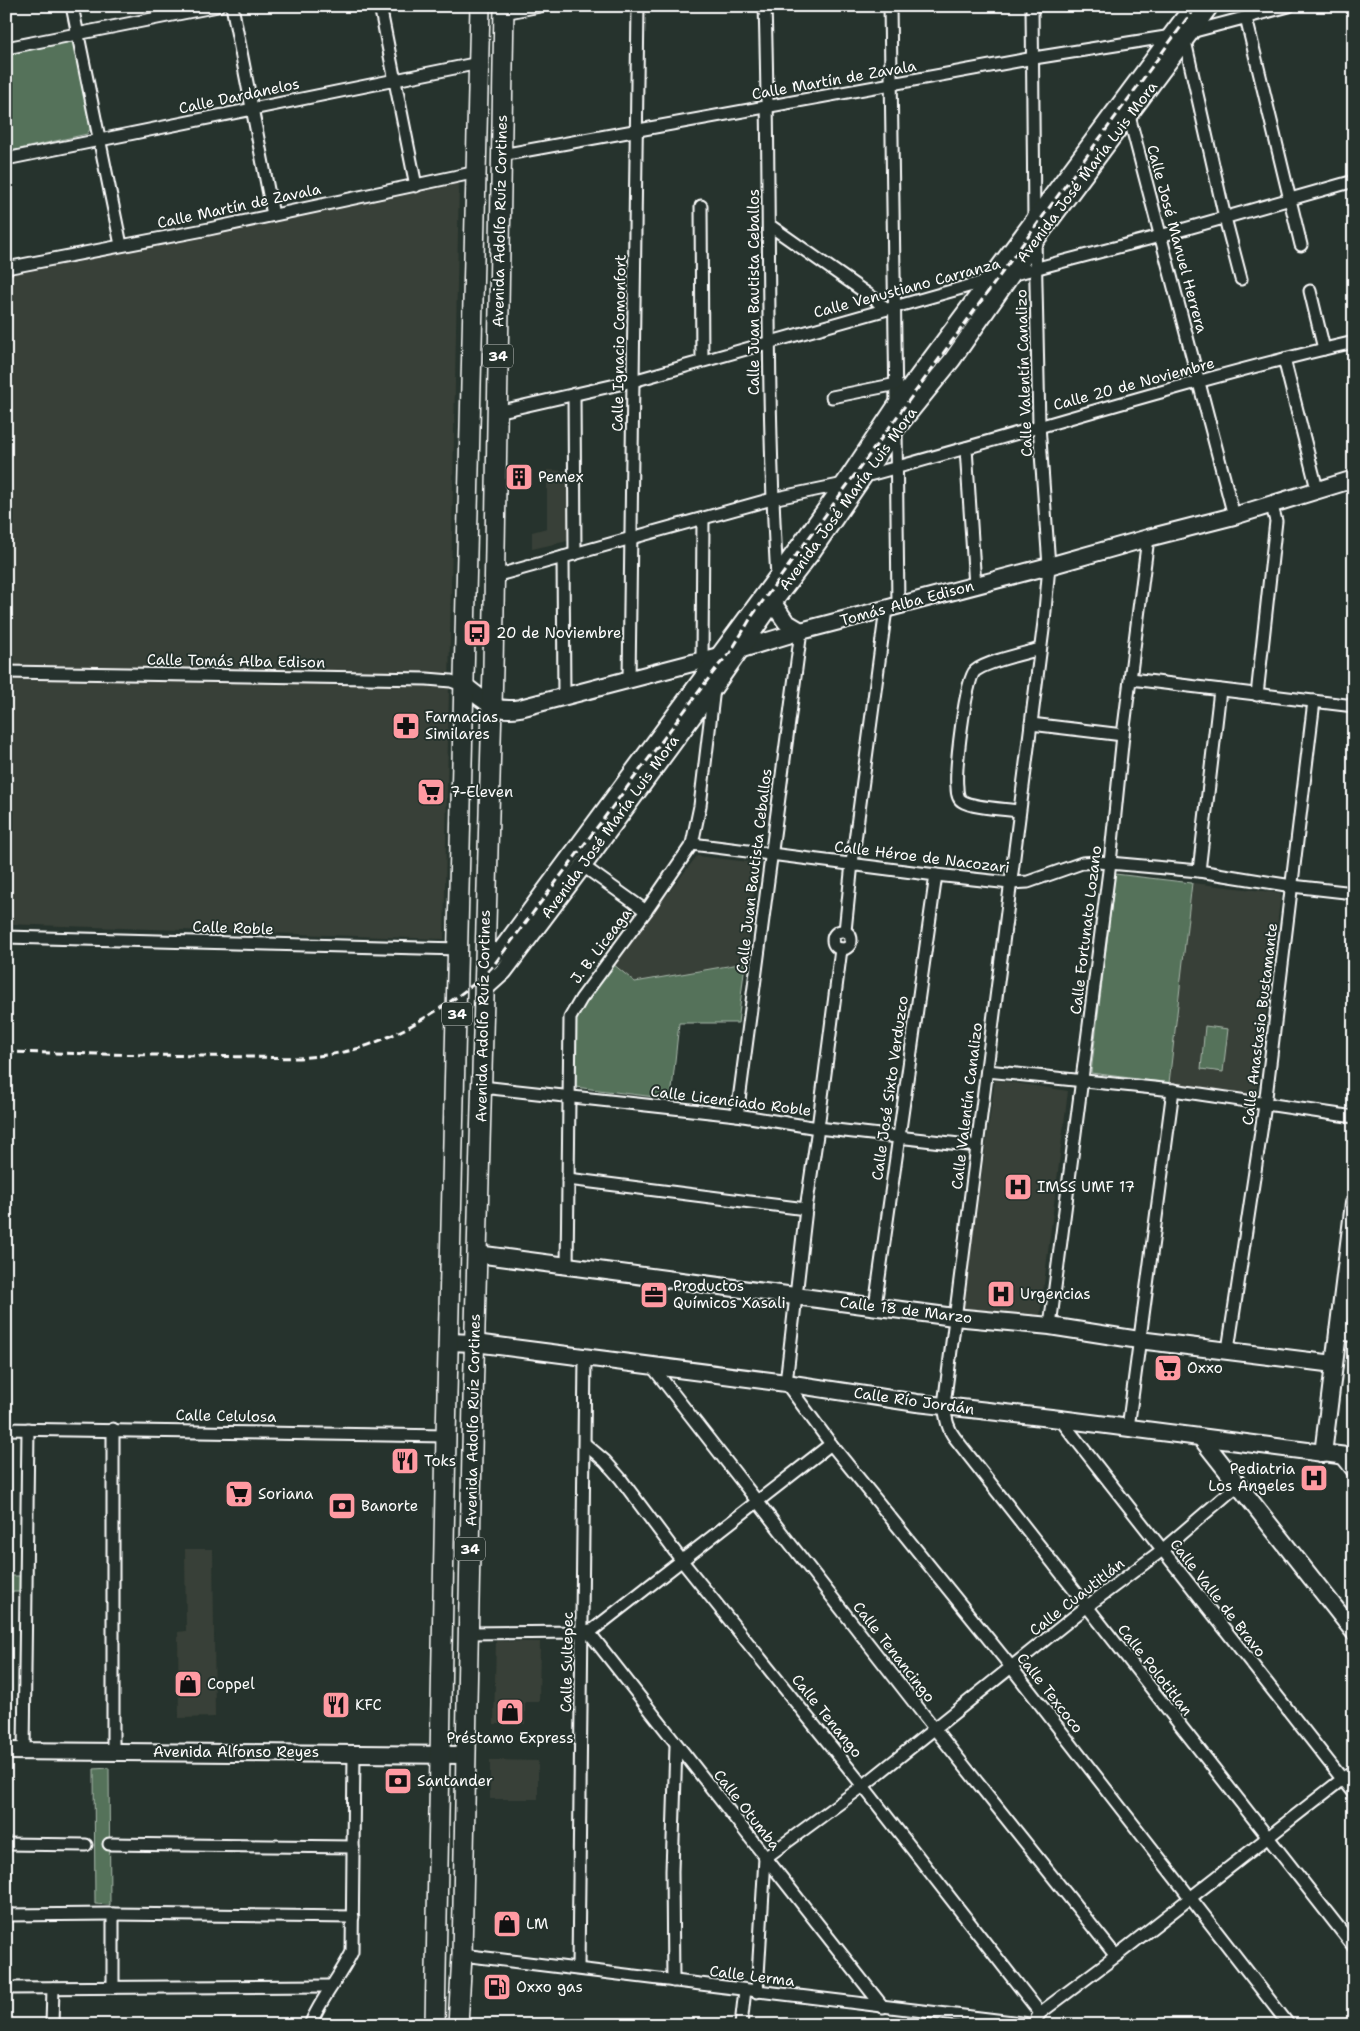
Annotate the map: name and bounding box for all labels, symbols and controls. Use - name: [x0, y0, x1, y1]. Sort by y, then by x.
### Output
- street label: Calle Martín de Zavala: [750, 56, 918, 104]
- street label: Calle Dardanelos: [177, 73, 301, 119]
- street label: Avenida José María Luis Mora: [1012, 77, 1162, 267]
- street label: Avenida Adolfo Ruíz Cortines: [488, 114, 512, 328]
- street label: Calle José Manuel Herrera: [1142, 143, 1212, 336]
- street label: Calle Martín de Zavala: [155, 179, 323, 233]
- street label: Calle Juan Bautista Ceballos: [744, 189, 764, 395]
- street label: Calle Venustiano Carranza: [811, 253, 1003, 323]
- street label: Calle Ignacio Comonfort: [607, 254, 631, 432]
- street label: Calle Valentín Canalizo: [1011, 289, 1037, 457]
- road number: 34: [483, 344, 513, 368]
- street label: Calle 20 de Noviembre: [1051, 353, 1217, 415]
- street label: Avenida José María Luis Mora: [775, 403, 922, 595]
- building icon: Pemex: [504, 462, 534, 492]
- place label: Pemex: [538, 467, 584, 487]
- street label: Tomás Alba Edison: [838, 576, 976, 630]
- bus stop icon: 20 de Noviembre: [462, 618, 492, 648]
- place label: 20 de Noviembre: [496, 623, 621, 643]
- street label: Calle Tomás Alba Edison: [147, 649, 325, 673]
- place label: Farmacias Similares: [425, 707, 498, 744]
- pharmacy icon: Farmacias Similares: [391, 711, 421, 741]
- street label: Avenida José María Luis Mora: [537, 731, 684, 923]
- street label: Calle Juan Bautista Ceballos: [731, 767, 777, 975]
- supermarket icon: 7-Eleven: [416, 777, 446, 807]
- place label: 7-Eleven: [450, 782, 513, 802]
- street label: Calle Héroe de Nacozari: [833, 836, 1011, 878]
- street label: Calle Fortunato Lozano: [1066, 844, 1106, 1016]
- street label: J. B. Liceaga: [566, 904, 636, 988]
- street label: Avenida Adolfo Ruíz Cortines: [471, 909, 495, 1123]
- street label: Calle Roble: [192, 917, 274, 939]
- street label: Calle Anastasio Bustamante: [1238, 922, 1282, 1126]
- street label: Calle José Sixto Verduzco: [867, 994, 913, 1182]
- road number: 34: [442, 1002, 472, 1026]
- street label: Calle Valentín Canalizo: [947, 1021, 987, 1191]
- street label: Calle Licenciado Roble: [649, 1081, 813, 1121]
- hospital icon: IMSS UMF 17: [1003, 1172, 1033, 1202]
- place label: IMSS UMF 17: [1037, 1177, 1135, 1197]
- place label: Productos Químicos Xasali: [673, 1276, 786, 1313]
- hospital icon: Urgencias: [986, 1279, 1016, 1309]
- office icon: Productos Químicos Xasali: [639, 1280, 669, 1310]
- place label: Urgencias: [1020, 1284, 1091, 1304]
- street label: Calle 18 de Marzo: [839, 1292, 973, 1328]
- street label: Avenida Adolfo Ruíz Cortines: [461, 1313, 485, 1527]
- supermarket icon: Oxxo: [1153, 1353, 1183, 1383]
- place label: Oxxo: [1187, 1358, 1223, 1378]
- street label: Calle Río Jordán: [852, 1383, 976, 1419]
- street label: Calle Celulosa: [175, 1405, 277, 1427]
- restaurant icon: Toks: [390, 1446, 420, 1476]
- place label: Toks: [424, 1451, 456, 1471]
- place label: Pediatria Los Angeles: [1208, 1459, 1296, 1496]
- hospital icon: Pediatria Los Angeles: [1299, 1463, 1329, 1493]
- supermarket icon: Soriana: [224, 1479, 254, 1509]
- place label: Soriana: [258, 1484, 314, 1504]
- bank icon: Banorte: [327, 1491, 357, 1521]
- place label: Banorte: [361, 1496, 418, 1516]
- street label: Calle Valle de Bravo: [1166, 1535, 1270, 1661]
- road number: 34: [455, 1538, 485, 1560]
- street label: Calle Cuautitlán: [1025, 1554, 1129, 1640]
- street label: Calle Tenancingo: [848, 1598, 940, 1706]
- street label: Calle Sultepec: [556, 1611, 578, 1713]
- street label: Calle Polotitlan: [1113, 1620, 1197, 1720]
- street label: Calle Texcoco: [1012, 1649, 1088, 1737]
- shop icon: Coppel: [173, 1669, 203, 1699]
- street label: Calle Tenango: [787, 1670, 867, 1762]
- place label: Coppel: [207, 1674, 255, 1694]
- restaurant icon: KFC: [321, 1690, 351, 1720]
- place label: KFC: [355, 1695, 382, 1715]
- shop icon: Préstamo Express: [495, 1697, 525, 1727]
- place label: Préstamo Express: [446, 1728, 574, 1748]
- street label: Avenida Alfonso Reyes: [153, 1742, 319, 1762]
- street label: Calle Otumba: [709, 1765, 785, 1855]
- bank icon: Santander: [383, 1766, 413, 1796]
- place label: Santander: [417, 1771, 493, 1791]
- shop icon: LM: [492, 1909, 522, 1939]
- place label: LM: [526, 1914, 548, 1934]
- street label: Calle Lerma: [708, 1961, 796, 1991]
- fuel station icon: Oxxo gas: [482, 1972, 512, 2002]
- place label: Oxxo gas: [516, 1977, 583, 1997]

